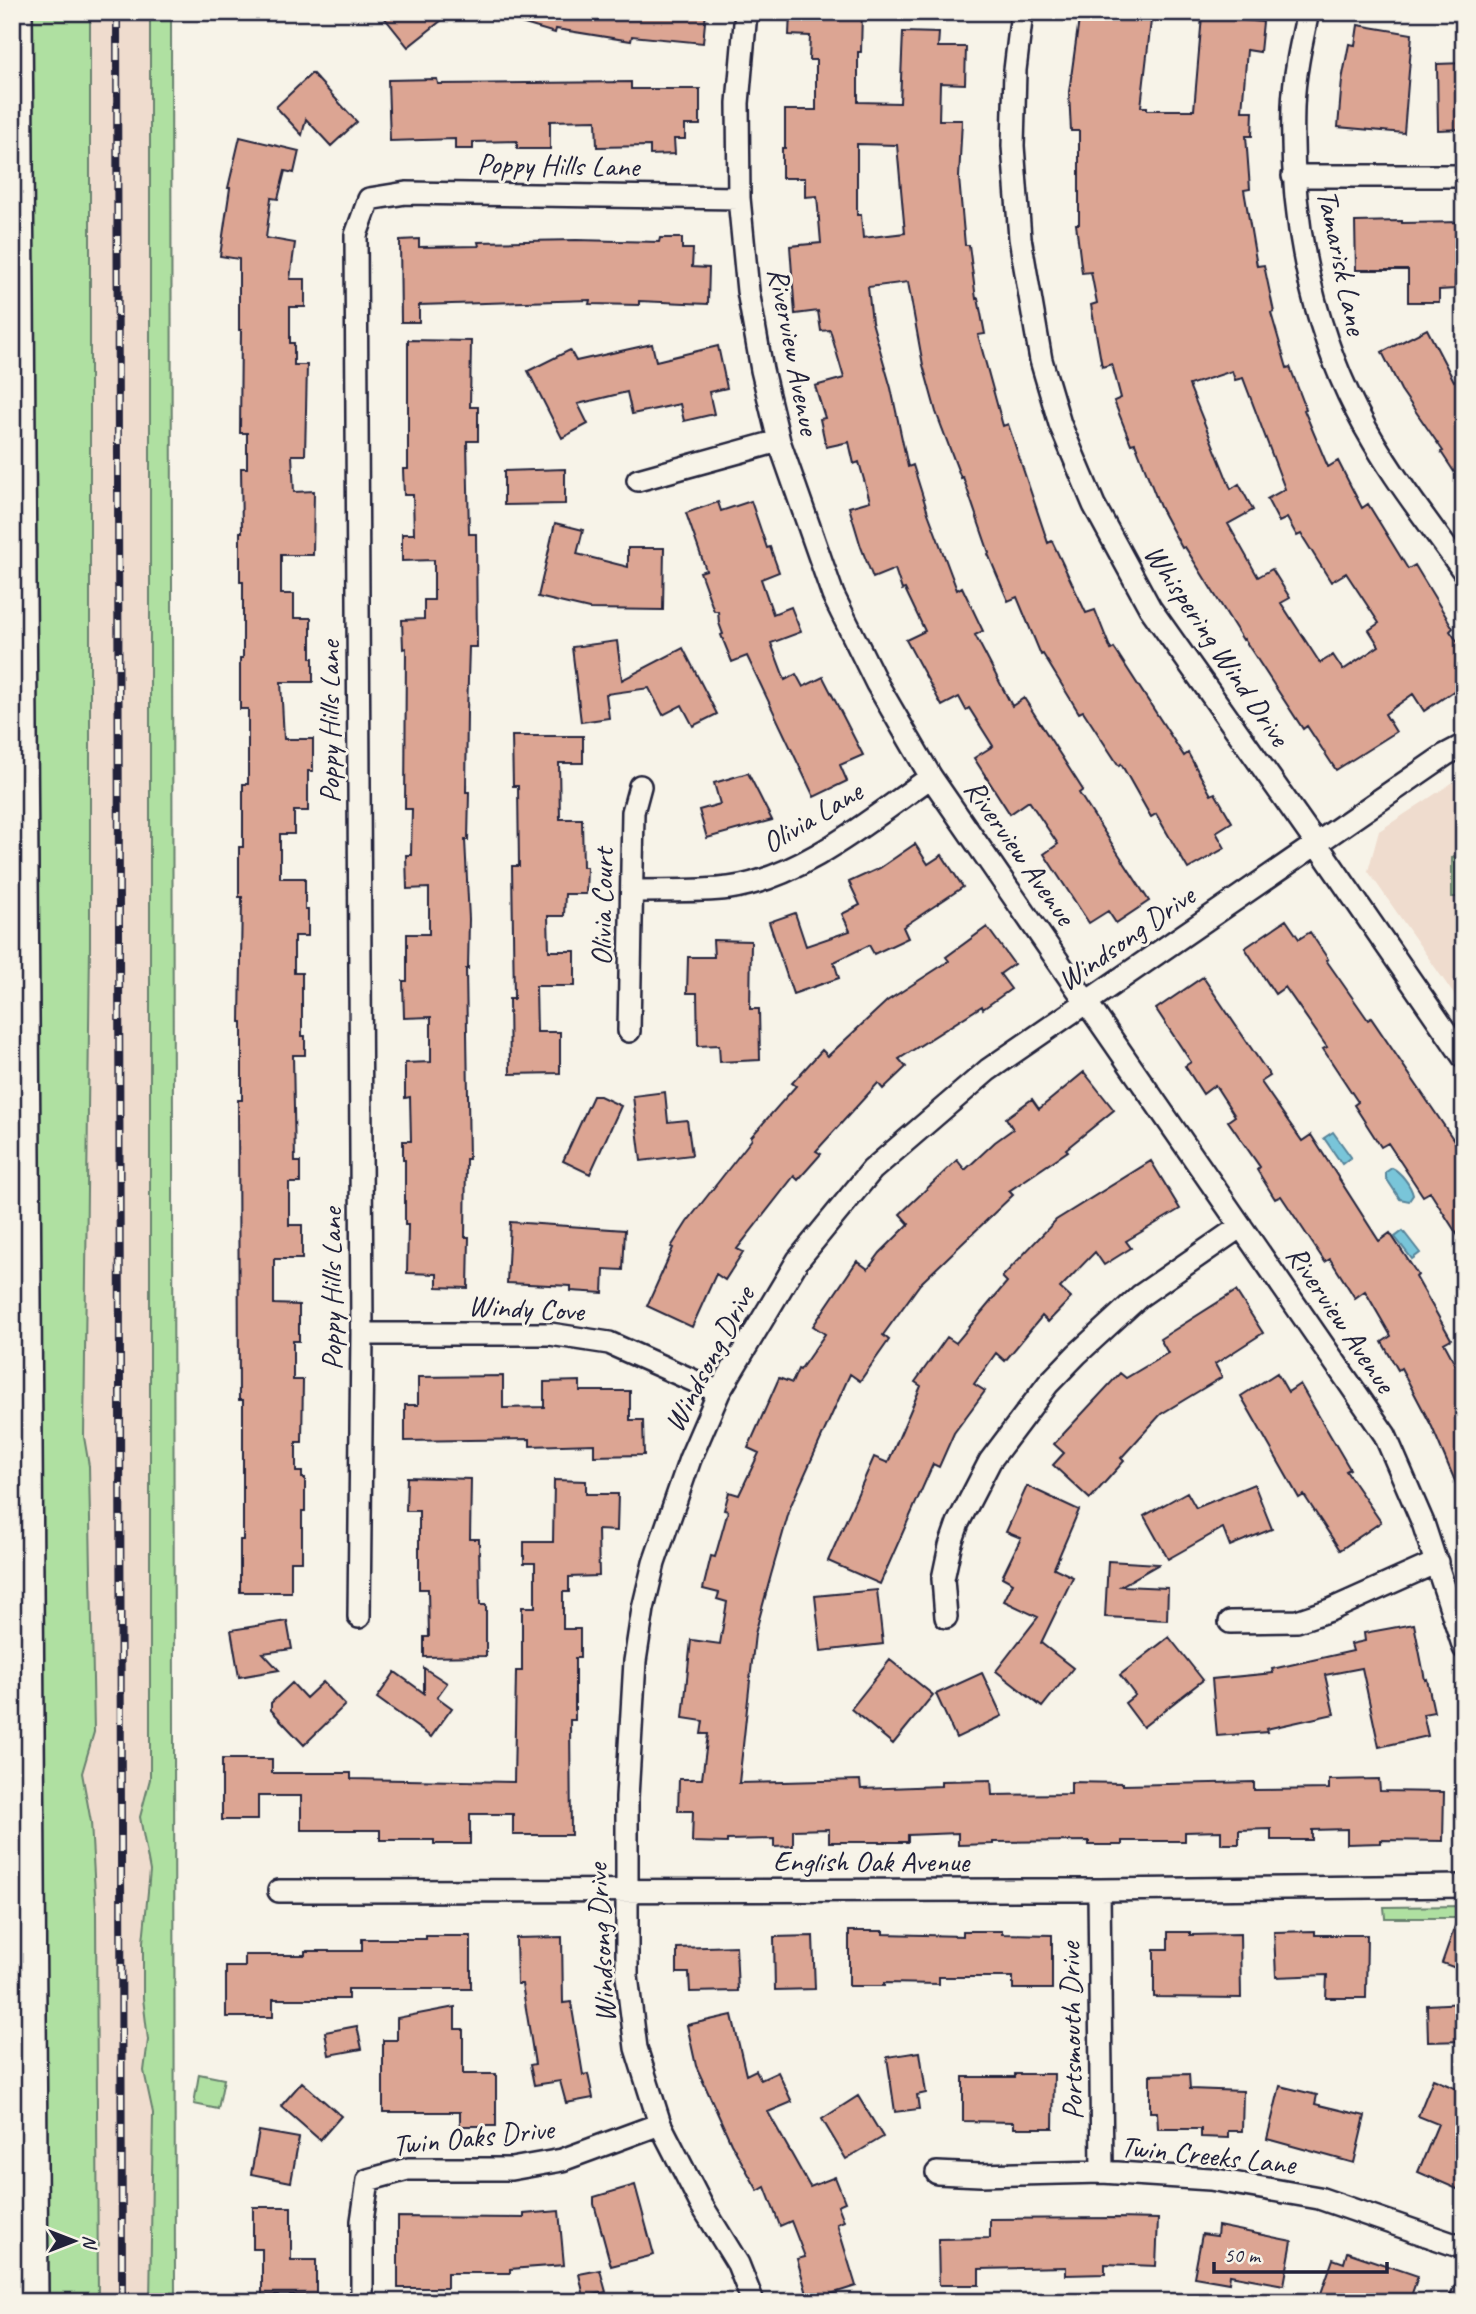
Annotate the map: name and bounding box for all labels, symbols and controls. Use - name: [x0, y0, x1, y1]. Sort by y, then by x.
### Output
- street label: Poppy Hills Lane: [477, 145, 642, 185]
- street label: Tamarisk Lane: [1308, 186, 1376, 340]
- street label: Riverview Avenue: [759, 264, 829, 440]
- street label: Whispering Wind Drive: [1135, 537, 1300, 755]
- street label: Poppy Hills Lane: [310, 639, 348, 803]
- street label: Olivia Lane: [755, 771, 871, 862]
- street label: Riverview Avenue: [956, 772, 1086, 934]
- street label: Olivia Court: [582, 845, 622, 966]
- street label: Windsong Drive: [1050, 876, 1204, 999]
- street label: Poppy Hills Lane: [312, 1206, 350, 1370]
- street label: Riverview Avenue: [1278, 1238, 1405, 1402]
- street label: Windsong Drive: [655, 1278, 764, 1438]
- street label: Windy Cove: [467, 1286, 587, 1330]
- street label: English Oak Avenue: [773, 1842, 971, 1880]
- street label: Windsong Drive: [578, 1860, 624, 2023]
- street label: Portsmouth Drive: [1050, 1940, 1092, 2120]
- street label: Twin Oaks Drive: [391, 2109, 558, 2164]
- street label: Twin Creeks Lane: [1119, 2127, 1299, 2183]
- north arrow: [38, 2206, 108, 2276]
- scale bar: [1214, 2230, 1387, 2274]
- text: N: [78, 2235, 102, 2250]
- text: 50 m: [1224, 2242, 1262, 2268]

